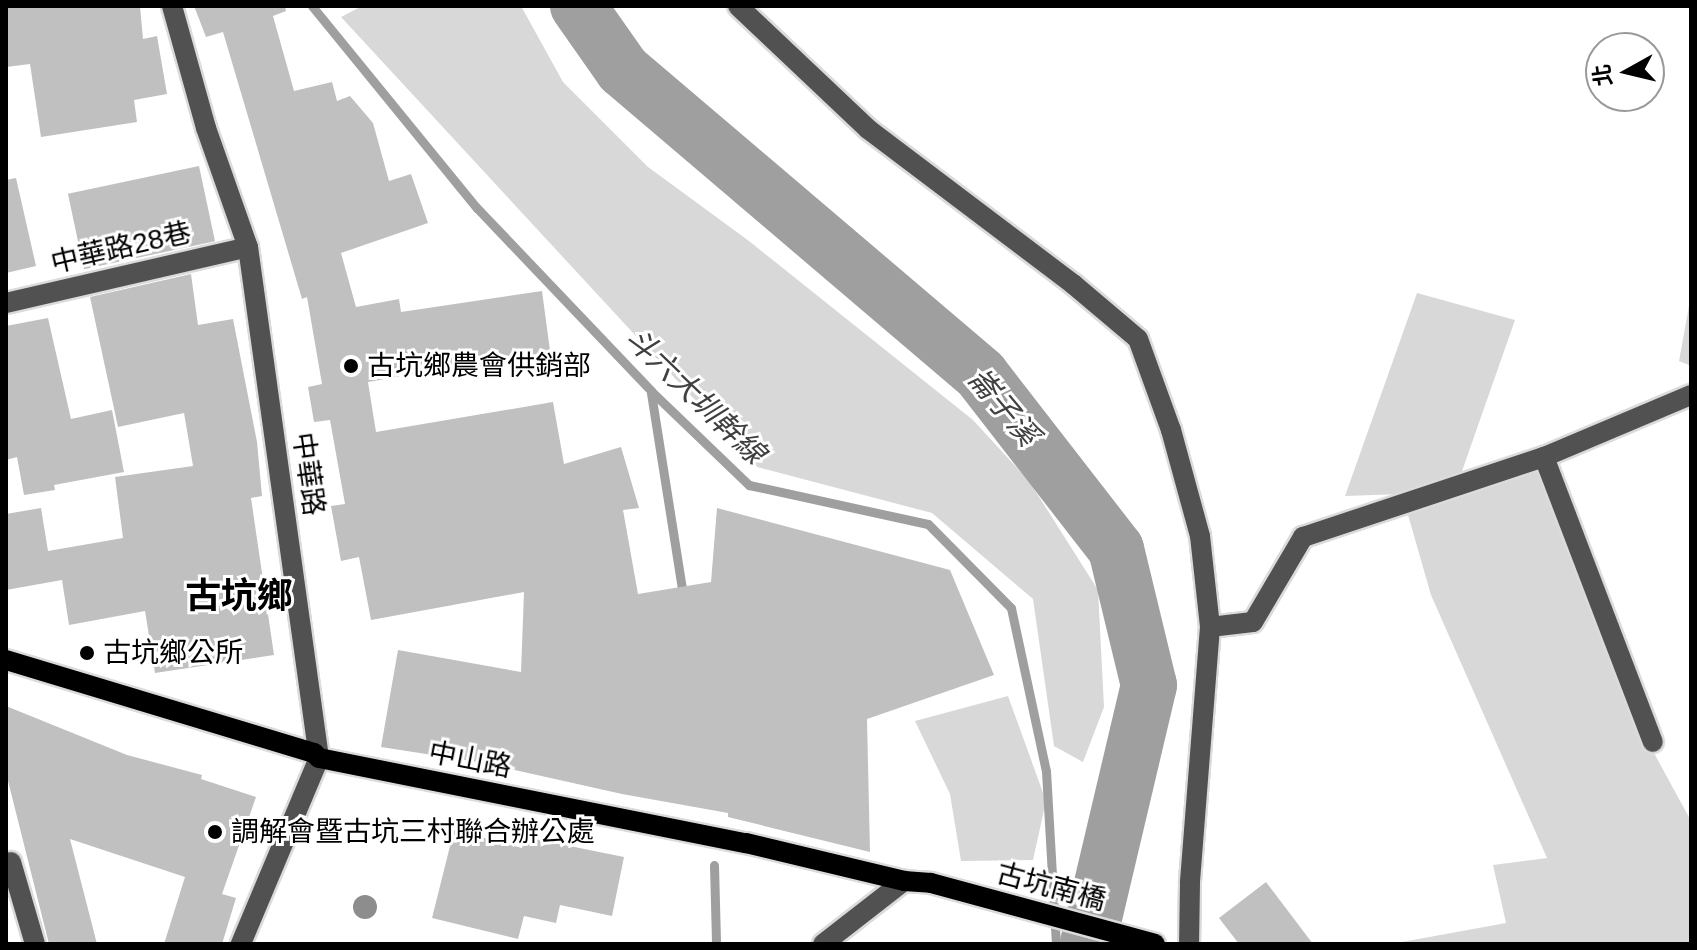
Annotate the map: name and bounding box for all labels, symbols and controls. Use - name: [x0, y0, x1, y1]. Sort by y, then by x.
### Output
- north arrow: [1585, 32, 1665, 112]
- text: 北: [1589, 62, 1617, 88]
- street label: 中華路28巷: [47, 216, 195, 280]
- water label: 斗六大圳幹線: [618, 321, 772, 471]
- place label: 古坑鄉農會供銷部: [367, 349, 591, 383]
- marker: 古坑鄉農會供銷部: [342, 357, 360, 375]
- water label: 崙子溪: [960, 361, 1046, 453]
- street label: 中華路: [286, 430, 330, 518]
- district label: 古坑鄉: [185, 574, 293, 618]
- place label: 古坑鄉公所: [103, 636, 243, 670]
- marker: 古坑鄉公所: [78, 644, 96, 662]
- street label: 中山路: [426, 735, 514, 785]
- place label: 調解會暨古坑三村聯合辦公處: [231, 815, 595, 849]
- marker: 調解會暨古坑三村聯合辦公處: [206, 823, 224, 841]
- street label: 古坑南橋: [993, 856, 1109, 918]

